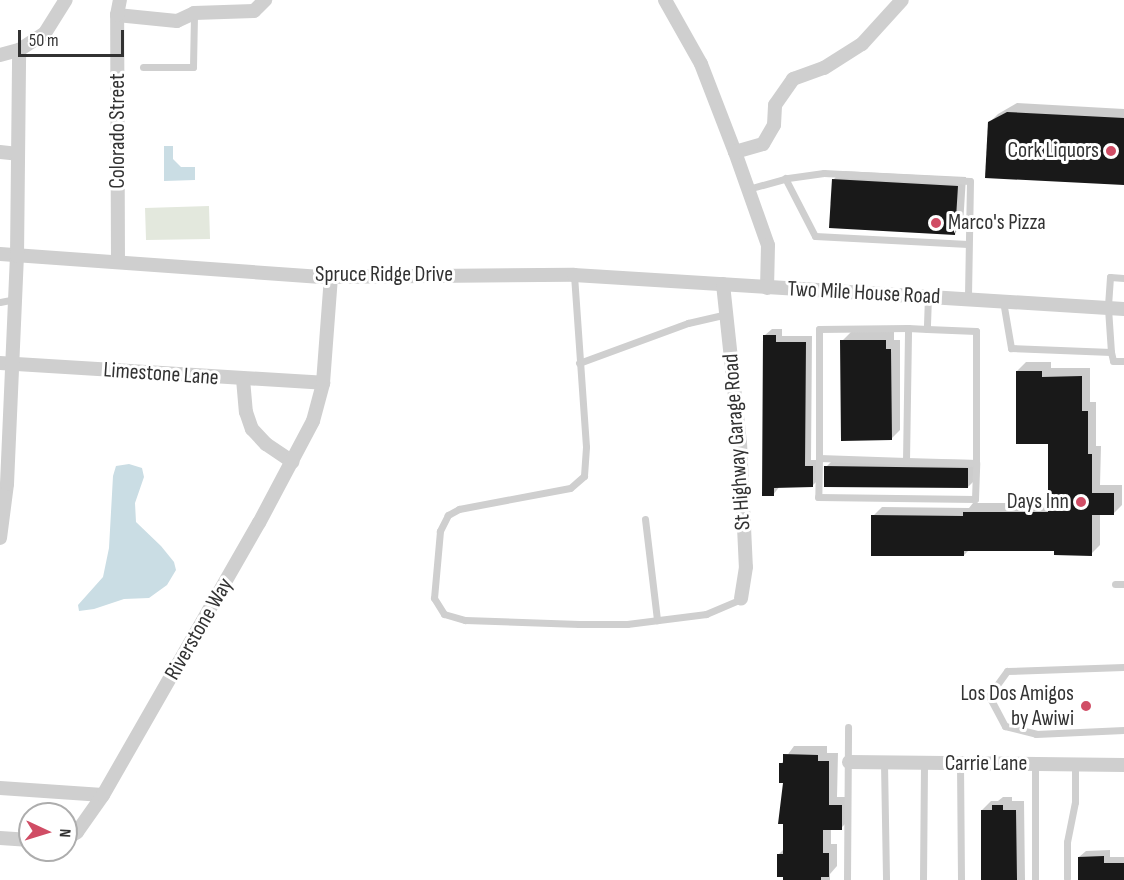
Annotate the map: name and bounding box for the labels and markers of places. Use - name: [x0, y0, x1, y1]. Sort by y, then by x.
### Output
- place label: Cork Liquors: [1008, 138, 1099, 164]
- marker: Cork Liquors: [1104, 144, 1118, 158]
- place label: Marco's Pizza: [948, 210, 1046, 236]
- marker: Marco's Pizza: [929, 216, 943, 230]
- place label: Days Inn: [1007, 489, 1069, 515]
- marker: Days Inn: [1074, 495, 1088, 509]
- place label: Los Dos Amigos by Awiwi: [960, 680, 1074, 732]
- marker: Los Dos Amigos by Awiwi: [1079, 699, 1093, 713]

